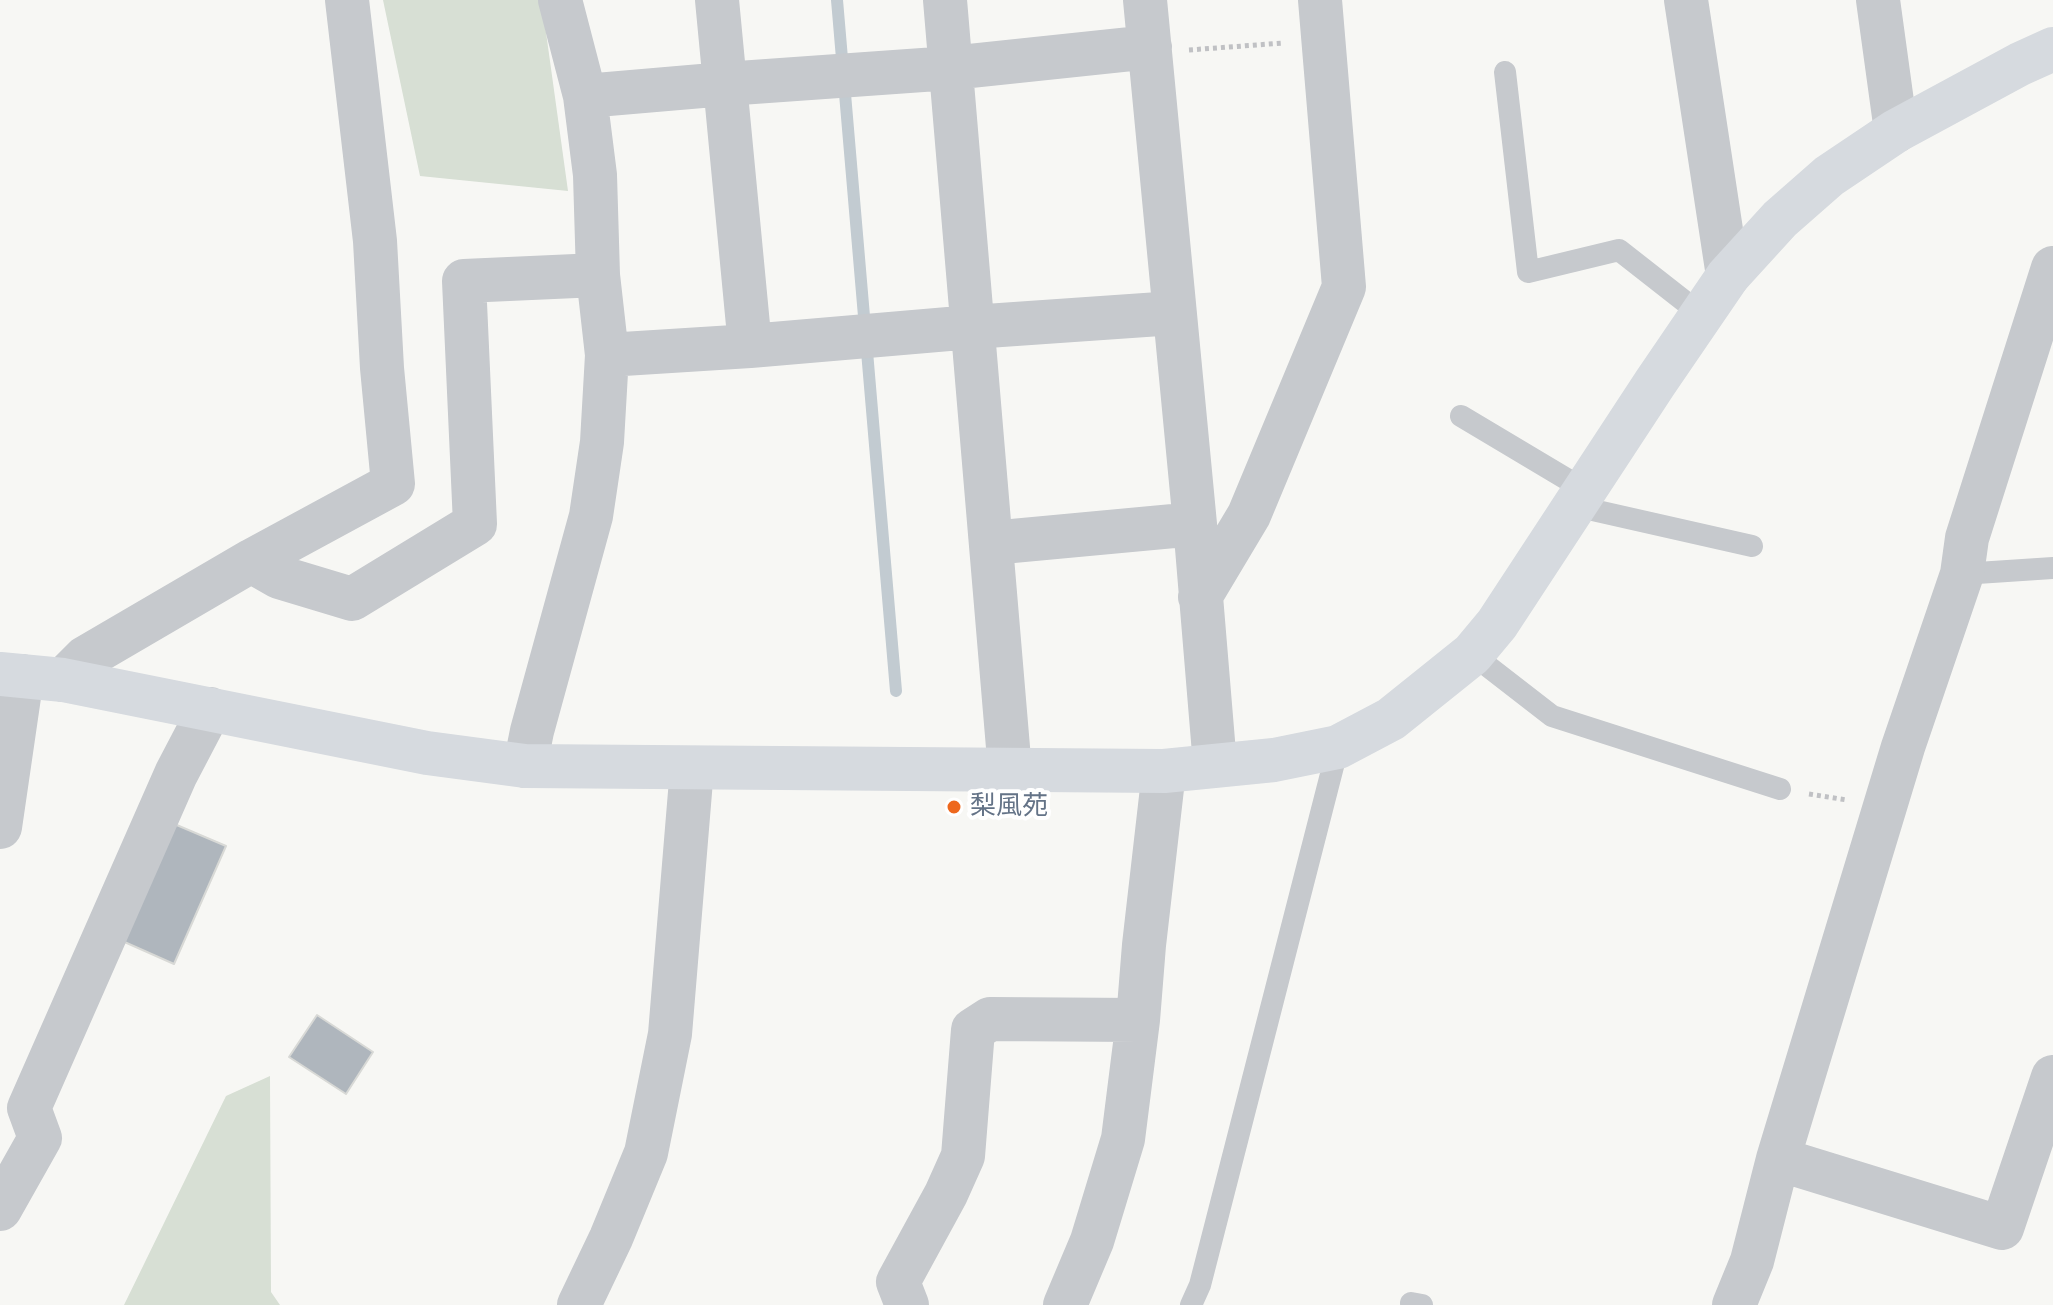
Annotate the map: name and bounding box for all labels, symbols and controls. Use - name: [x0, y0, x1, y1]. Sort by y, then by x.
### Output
- place label: 梨風苑: [970, 791, 1048, 823]
- marker: 梨風苑: [945, 798, 963, 816]

